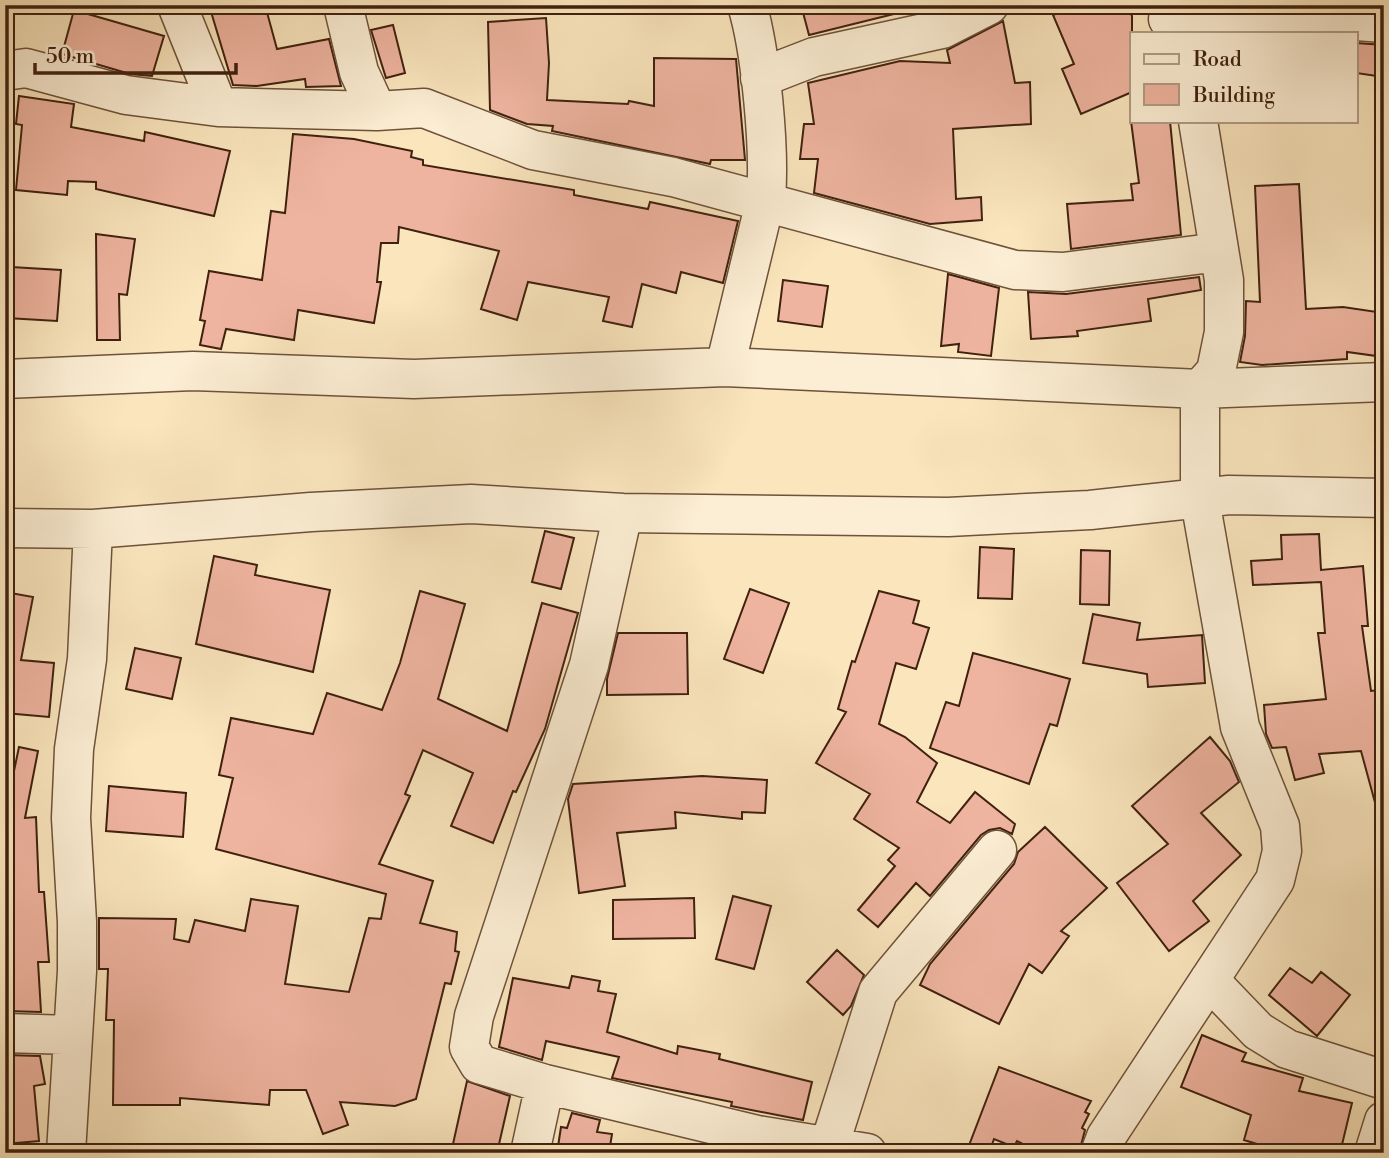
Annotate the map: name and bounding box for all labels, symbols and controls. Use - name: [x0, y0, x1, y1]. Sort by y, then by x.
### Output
- scale bar: [35, 32, 236, 76]
- legend: [1130, 32, 1358, 122]
- text: 50 m: [46, 44, 94, 70]
- text: Road: [1193, 47, 1242, 73]
- text: Building: [1192, 83, 1275, 109]

